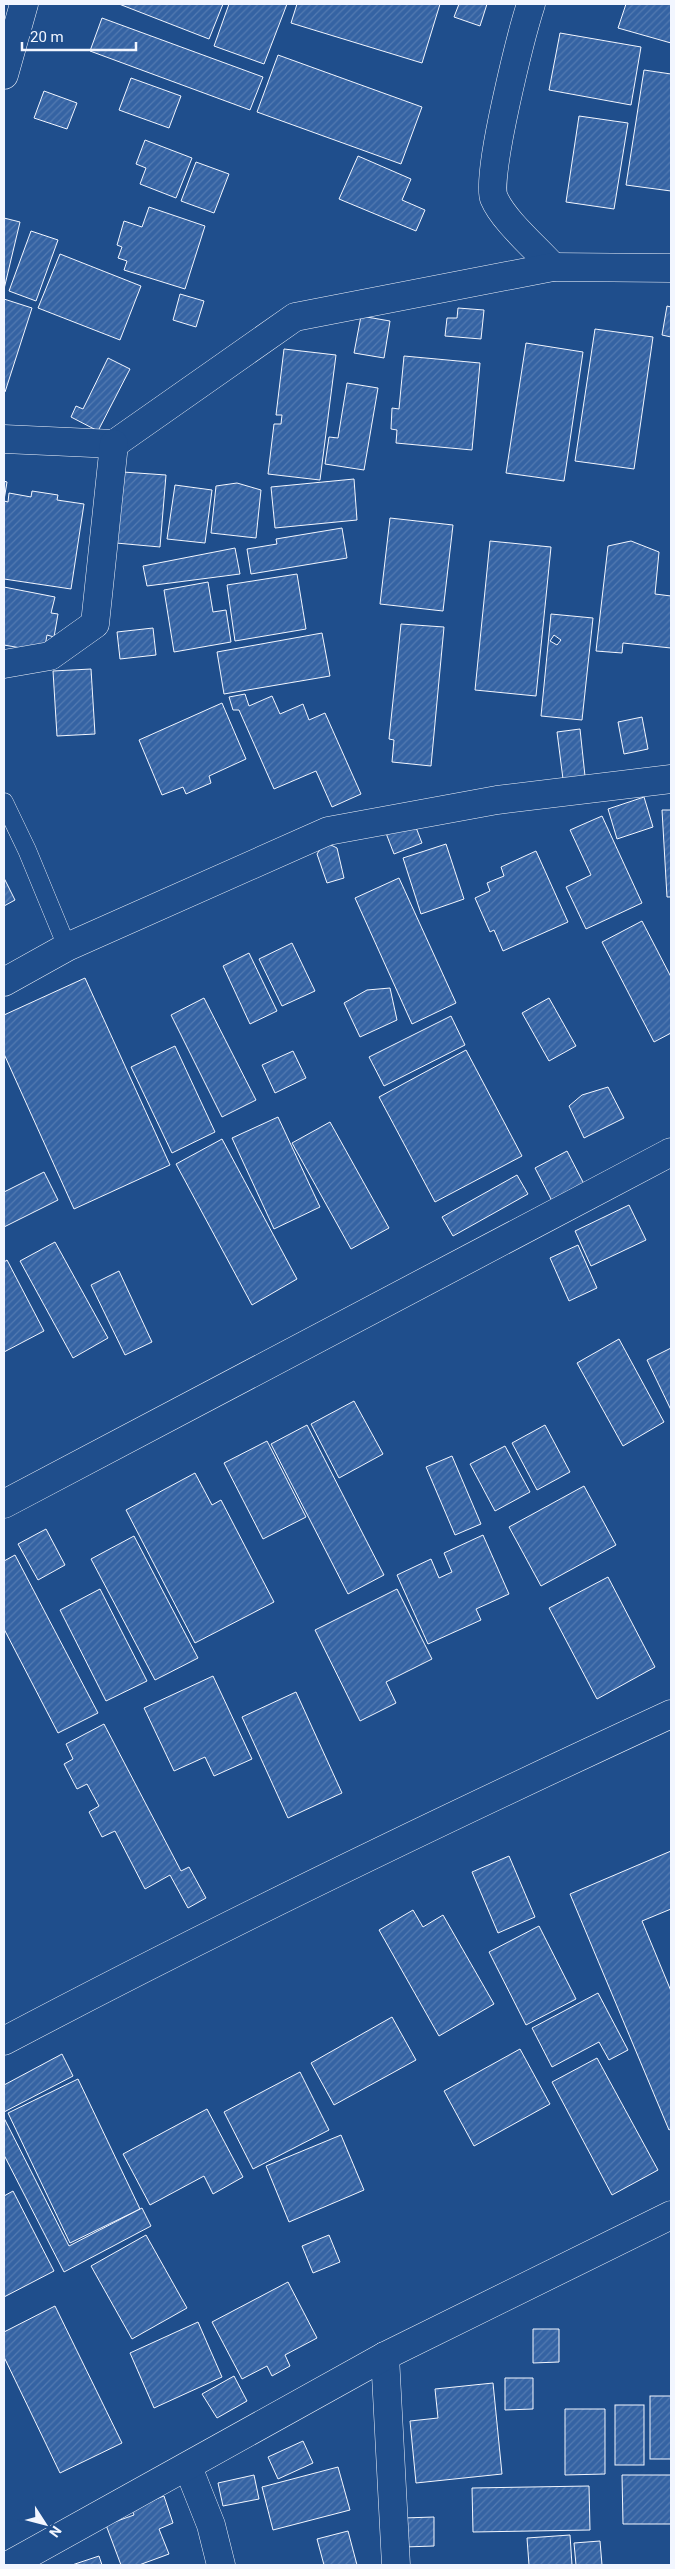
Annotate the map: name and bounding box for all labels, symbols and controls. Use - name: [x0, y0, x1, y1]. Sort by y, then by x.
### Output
- scale bar: [22, 20, 136, 52]
- text: 20 m: [30, 28, 64, 46]
- north arrow: [20, 2499, 70, 2549]
- text: N: [46, 2523, 65, 2540]

